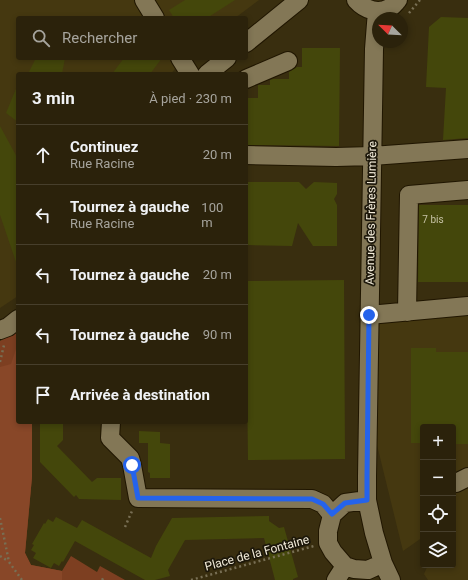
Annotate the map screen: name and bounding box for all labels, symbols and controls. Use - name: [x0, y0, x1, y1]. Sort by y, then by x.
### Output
- north arrow: [372, 12, 408, 48]
- search box: [16, 16, 248, 60]
- icon: search: [30, 27, 52, 49]
- text: Rechercher: [62, 29, 137, 47]
- text: 3 min: [32, 88, 75, 108]
- text: À pied · 230 m: [149, 91, 232, 106]
- text: Continuez: [70, 138, 138, 156]
- street label: Avenue des Frères Lumière: [363, 141, 379, 285]
- icon: ahead: [32, 144, 54, 166]
- text: 20 m: [203, 147, 232, 162]
- text: Rue Racine: [70, 156, 134, 171]
- text: Tournez à gauche: [70, 198, 189, 216]
- text: 100 m: [201, 200, 223, 230]
- icon: left: [32, 204, 54, 226]
- house number: 7 bis: [422, 214, 444, 225]
- text: Rue Racine: [70, 216, 134, 231]
- icon: left: [32, 264, 54, 286]
- text: Tournez à gauche: [70, 266, 189, 284]
- text: 20 m: [203, 267, 232, 282]
- route end: [360, 306, 378, 324]
- icon: left: [32, 324, 54, 346]
- text: Tournez à gauche: [70, 326, 189, 344]
- text: 90 m: [203, 327, 232, 342]
- icon: arrive: [32, 384, 54, 406]
- text: Arrivée à destination: [70, 386, 210, 404]
- map controls: [420, 424, 456, 568]
- button: +: [420, 424, 456, 460]
- route start: [123, 456, 141, 474]
- button: −: [420, 460, 456, 496]
- button: locate: [420, 496, 456, 532]
- street label: Place de la Fontaine: [203, 532, 311, 574]
- button: layers: [420, 532, 456, 568]

